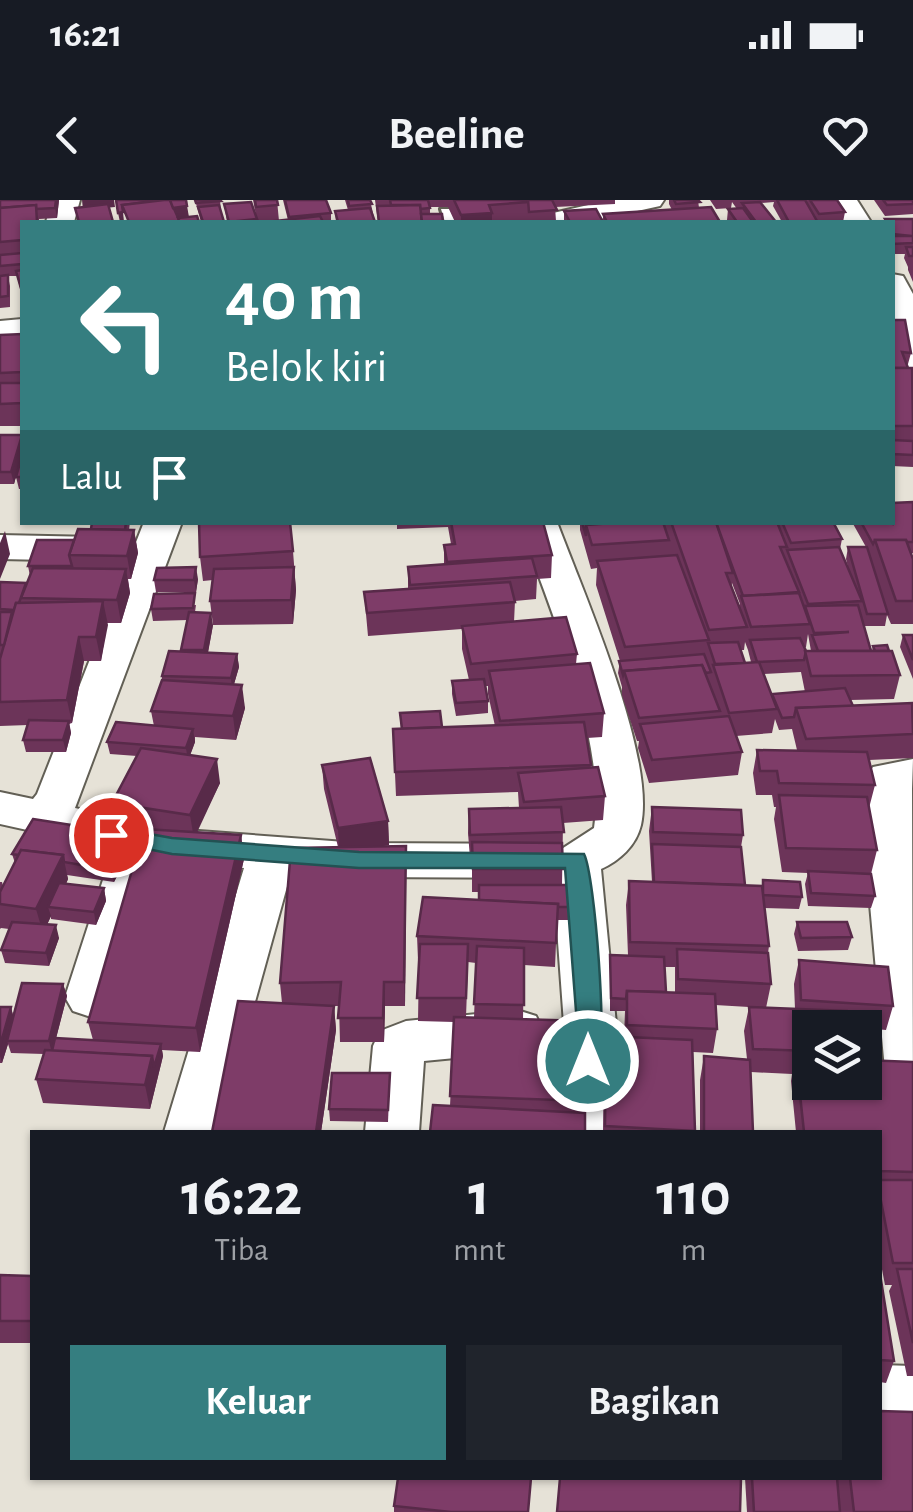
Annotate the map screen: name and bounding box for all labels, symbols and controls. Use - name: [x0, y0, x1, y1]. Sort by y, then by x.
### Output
- text: 16:21: [50, 16, 122, 54]
- icon: back: [40, 108, 95, 163]
- icon: heart: [818, 108, 873, 163]
- text: Beeline: [388, 112, 525, 157]
- icon: left: [60, 260, 190, 390]
- text: 40 m: [225, 263, 364, 333]
- text: Belok kiri: [225, 345, 387, 390]
- icon: arrive: [142, 450, 197, 505]
- text: Lalu: [60, 459, 122, 497]
- pin: [69, 793, 154, 878]
- icon: arrive: [84, 808, 139, 863]
- position arrow: [536, 1009, 640, 1113]
- map controls: [792, 1010, 882, 1100]
- button: layers: [792, 1010, 882, 1100]
- text: 16:22: [181, 1166, 302, 1226]
- text: 1: [468, 1166, 490, 1226]
- text: 110: [656, 1166, 731, 1226]
- text: Tiba: [214, 1234, 269, 1266]
- text: mnt: [453, 1234, 505, 1266]
- text: m: [681, 1234, 706, 1266]
- button: Keluar: [70, 1345, 446, 1460]
- button: Bagikan: [466, 1345, 842, 1460]

